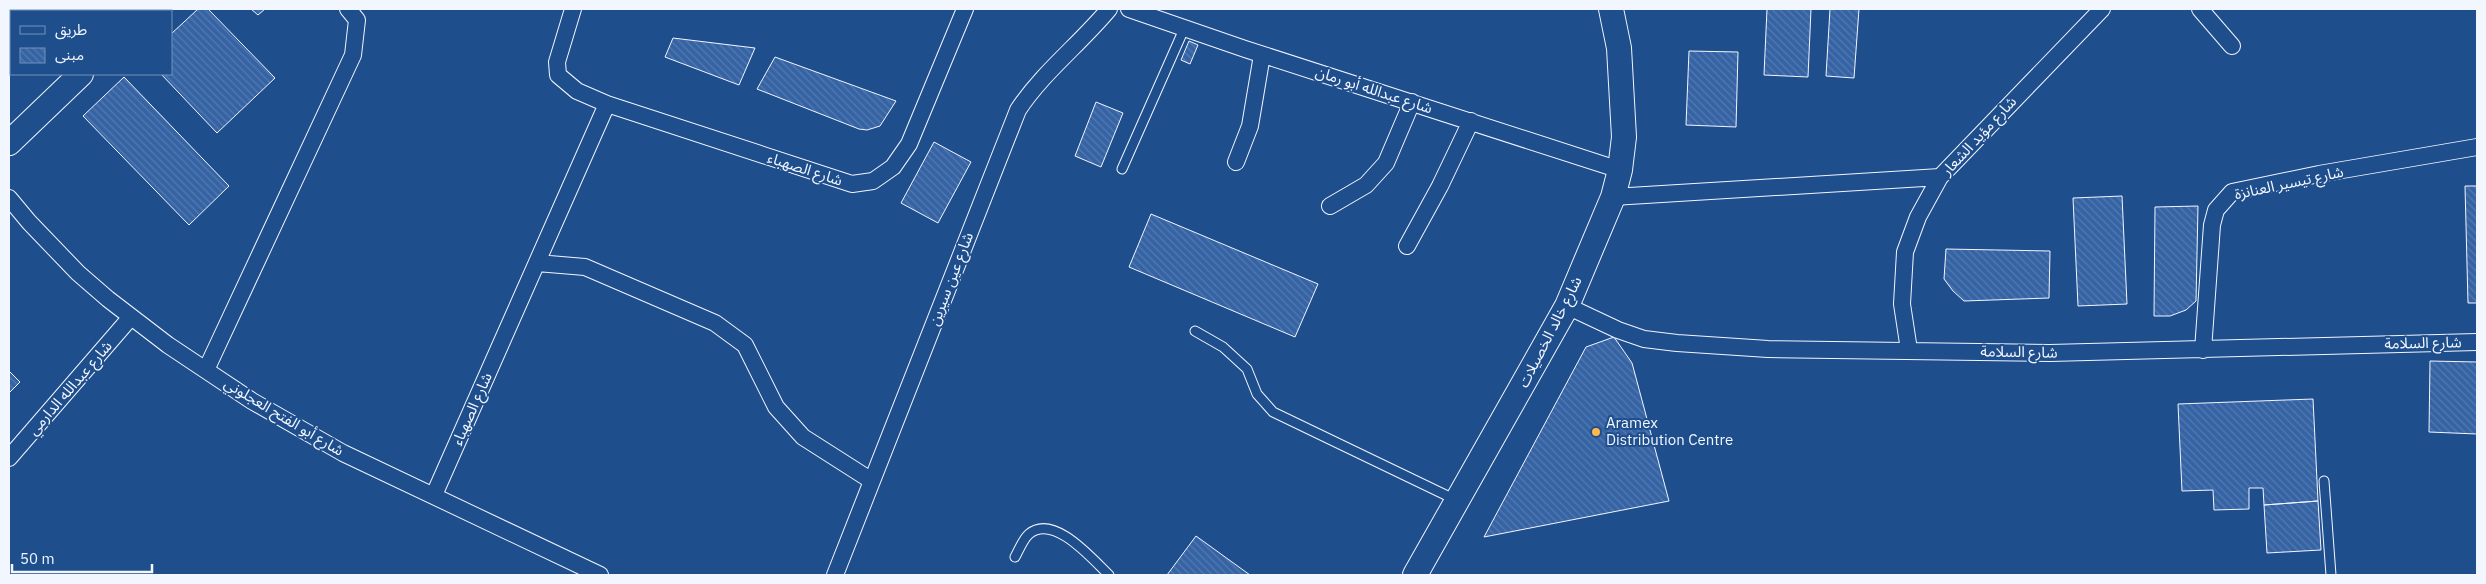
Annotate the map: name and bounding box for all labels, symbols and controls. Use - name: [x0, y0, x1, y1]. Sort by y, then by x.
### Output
- legend: [10, 10, 172, 75]
- text: طريق: [55, 20, 87, 40]
- text: مبنى: [55, 45, 84, 64]
- street label: شارع عبدالله أبو رمان: [1312, 62, 1435, 120]
- street label: شارع مؤيد الشعار: [1936, 92, 2023, 182]
- street label: شارع الصهباء: [764, 147, 845, 193]
- street label: شارع تيسير العنانزة: [2233, 162, 2346, 206]
- street label: شارع عين سيرين: [924, 229, 980, 329]
- street label: شارع خالد الخصيلات: [1513, 273, 1589, 392]
- street label: شارع السلامة: [2384, 332, 2462, 356]
- street label: شارع عبدالله الدارمي: [23, 336, 118, 441]
- street label: شارع السلامة: [1980, 341, 2058, 365]
- street label: شارع الصهباء: [447, 369, 499, 449]
- street label: شارع أبو الفتح العجلوني: [219, 373, 348, 462]
- place label: Aramex Distribution Centre: [1606, 413, 1733, 449]
- marker: Aramex Distribution Centre: [1590, 426, 1602, 438]
- scale bar: [12, 542, 152, 574]
- text: 50 m: [20, 549, 55, 568]

